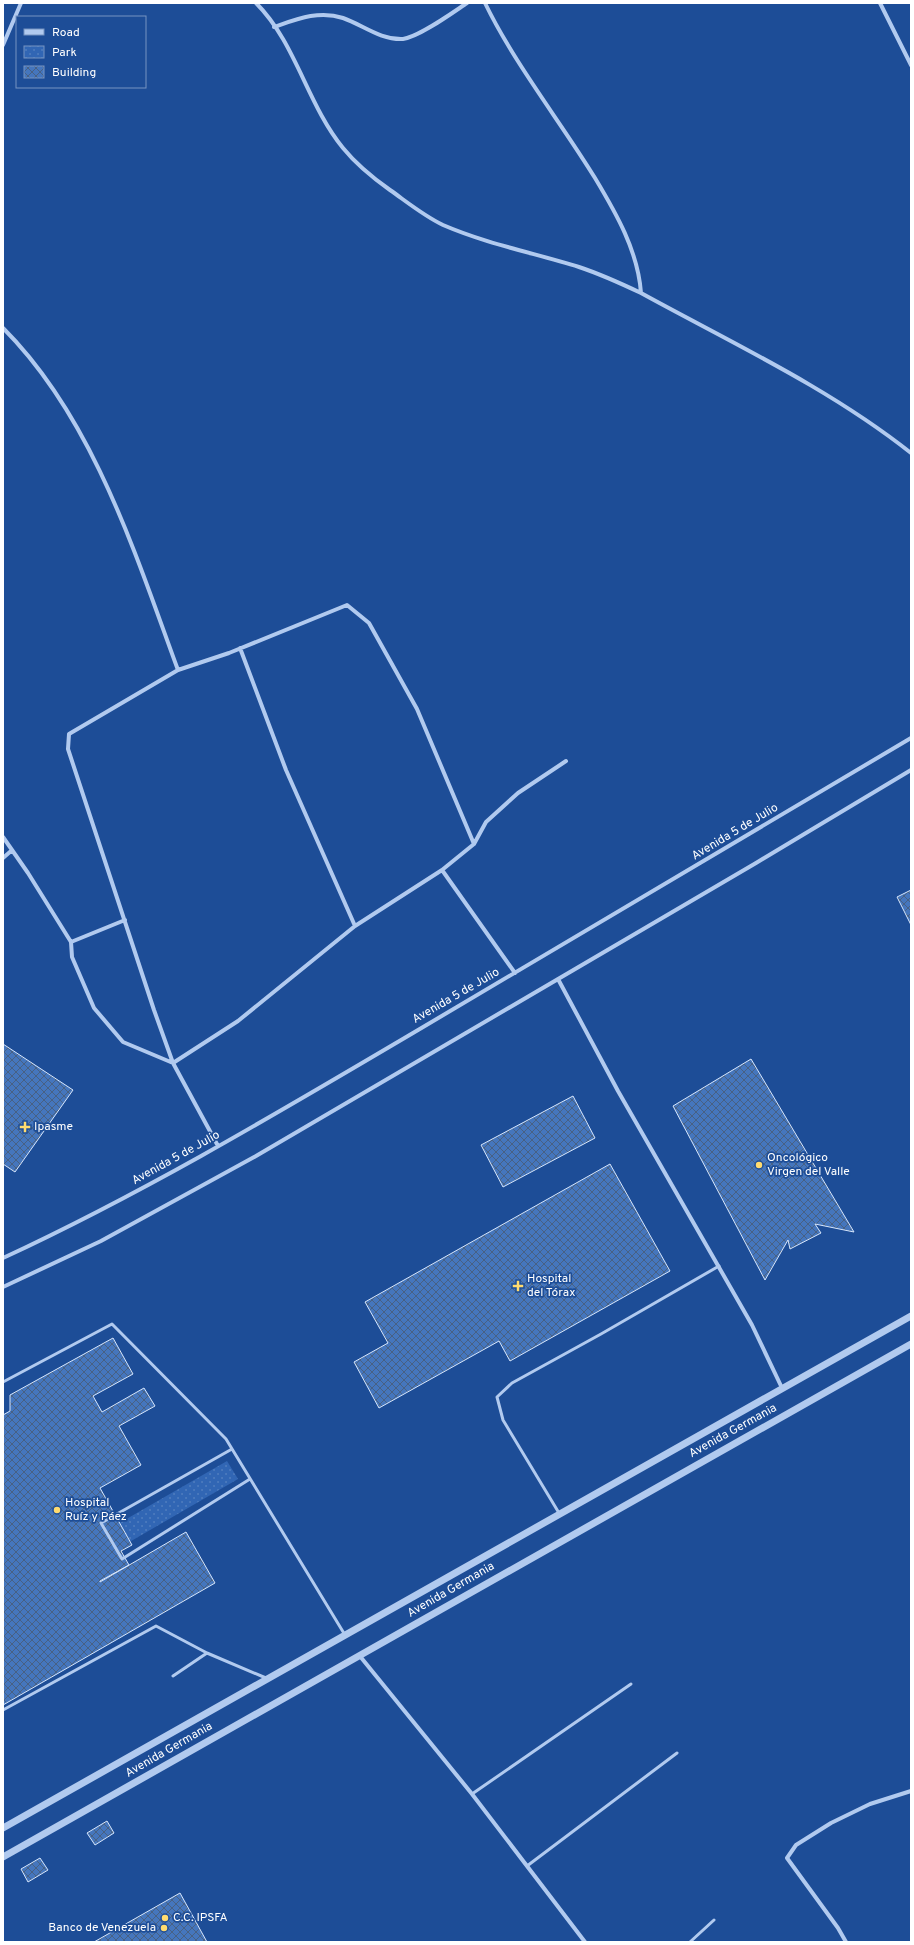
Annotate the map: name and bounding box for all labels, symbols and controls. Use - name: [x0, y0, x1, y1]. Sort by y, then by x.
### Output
- legend: [16, 16, 146, 88]
- text: Road: [52, 25, 80, 41]
- text: Park: [52, 45, 77, 61]
- text: Building: [52, 65, 96, 81]
- street label: Avenida 5 de Julio: [689, 800, 782, 864]
- street label: Avenida 5 de Julio: [409, 964, 503, 1028]
- place label: Ipasme: [34, 1119, 73, 1135]
- marker: Ipasme: [19, 1121, 31, 1133]
- street label: Avenida 5 de Julio: [129, 1127, 223, 1189]
- place label: Oncológico Virgen del Valle: [767, 1150, 850, 1180]
- marker: Oncológico Virgen del Valle: [754, 1160, 764, 1170]
- place label: Hospital del Tórax: [527, 1271, 575, 1301]
- marker: Hospital del Tórax: [512, 1280, 524, 1292]
- street label: Avenida Germania: [686, 1400, 780, 1462]
- place label: Hospital Ruíz y Páez: [65, 1495, 127, 1525]
- marker: Hospital Ruíz y Páez: [52, 1505, 62, 1515]
- street label: Avenida Germania: [405, 1559, 497, 1621]
- street label: Avenida Germania: [123, 1719, 215, 1781]
- place label: C.C. IPSFA: [173, 1910, 228, 1926]
- marker: C.C. IPSFA: [160, 1913, 170, 1923]
- place label: Banco de Venezuela: [48, 1920, 156, 1936]
- marker: Banco de Venezuela: [159, 1923, 169, 1933]

